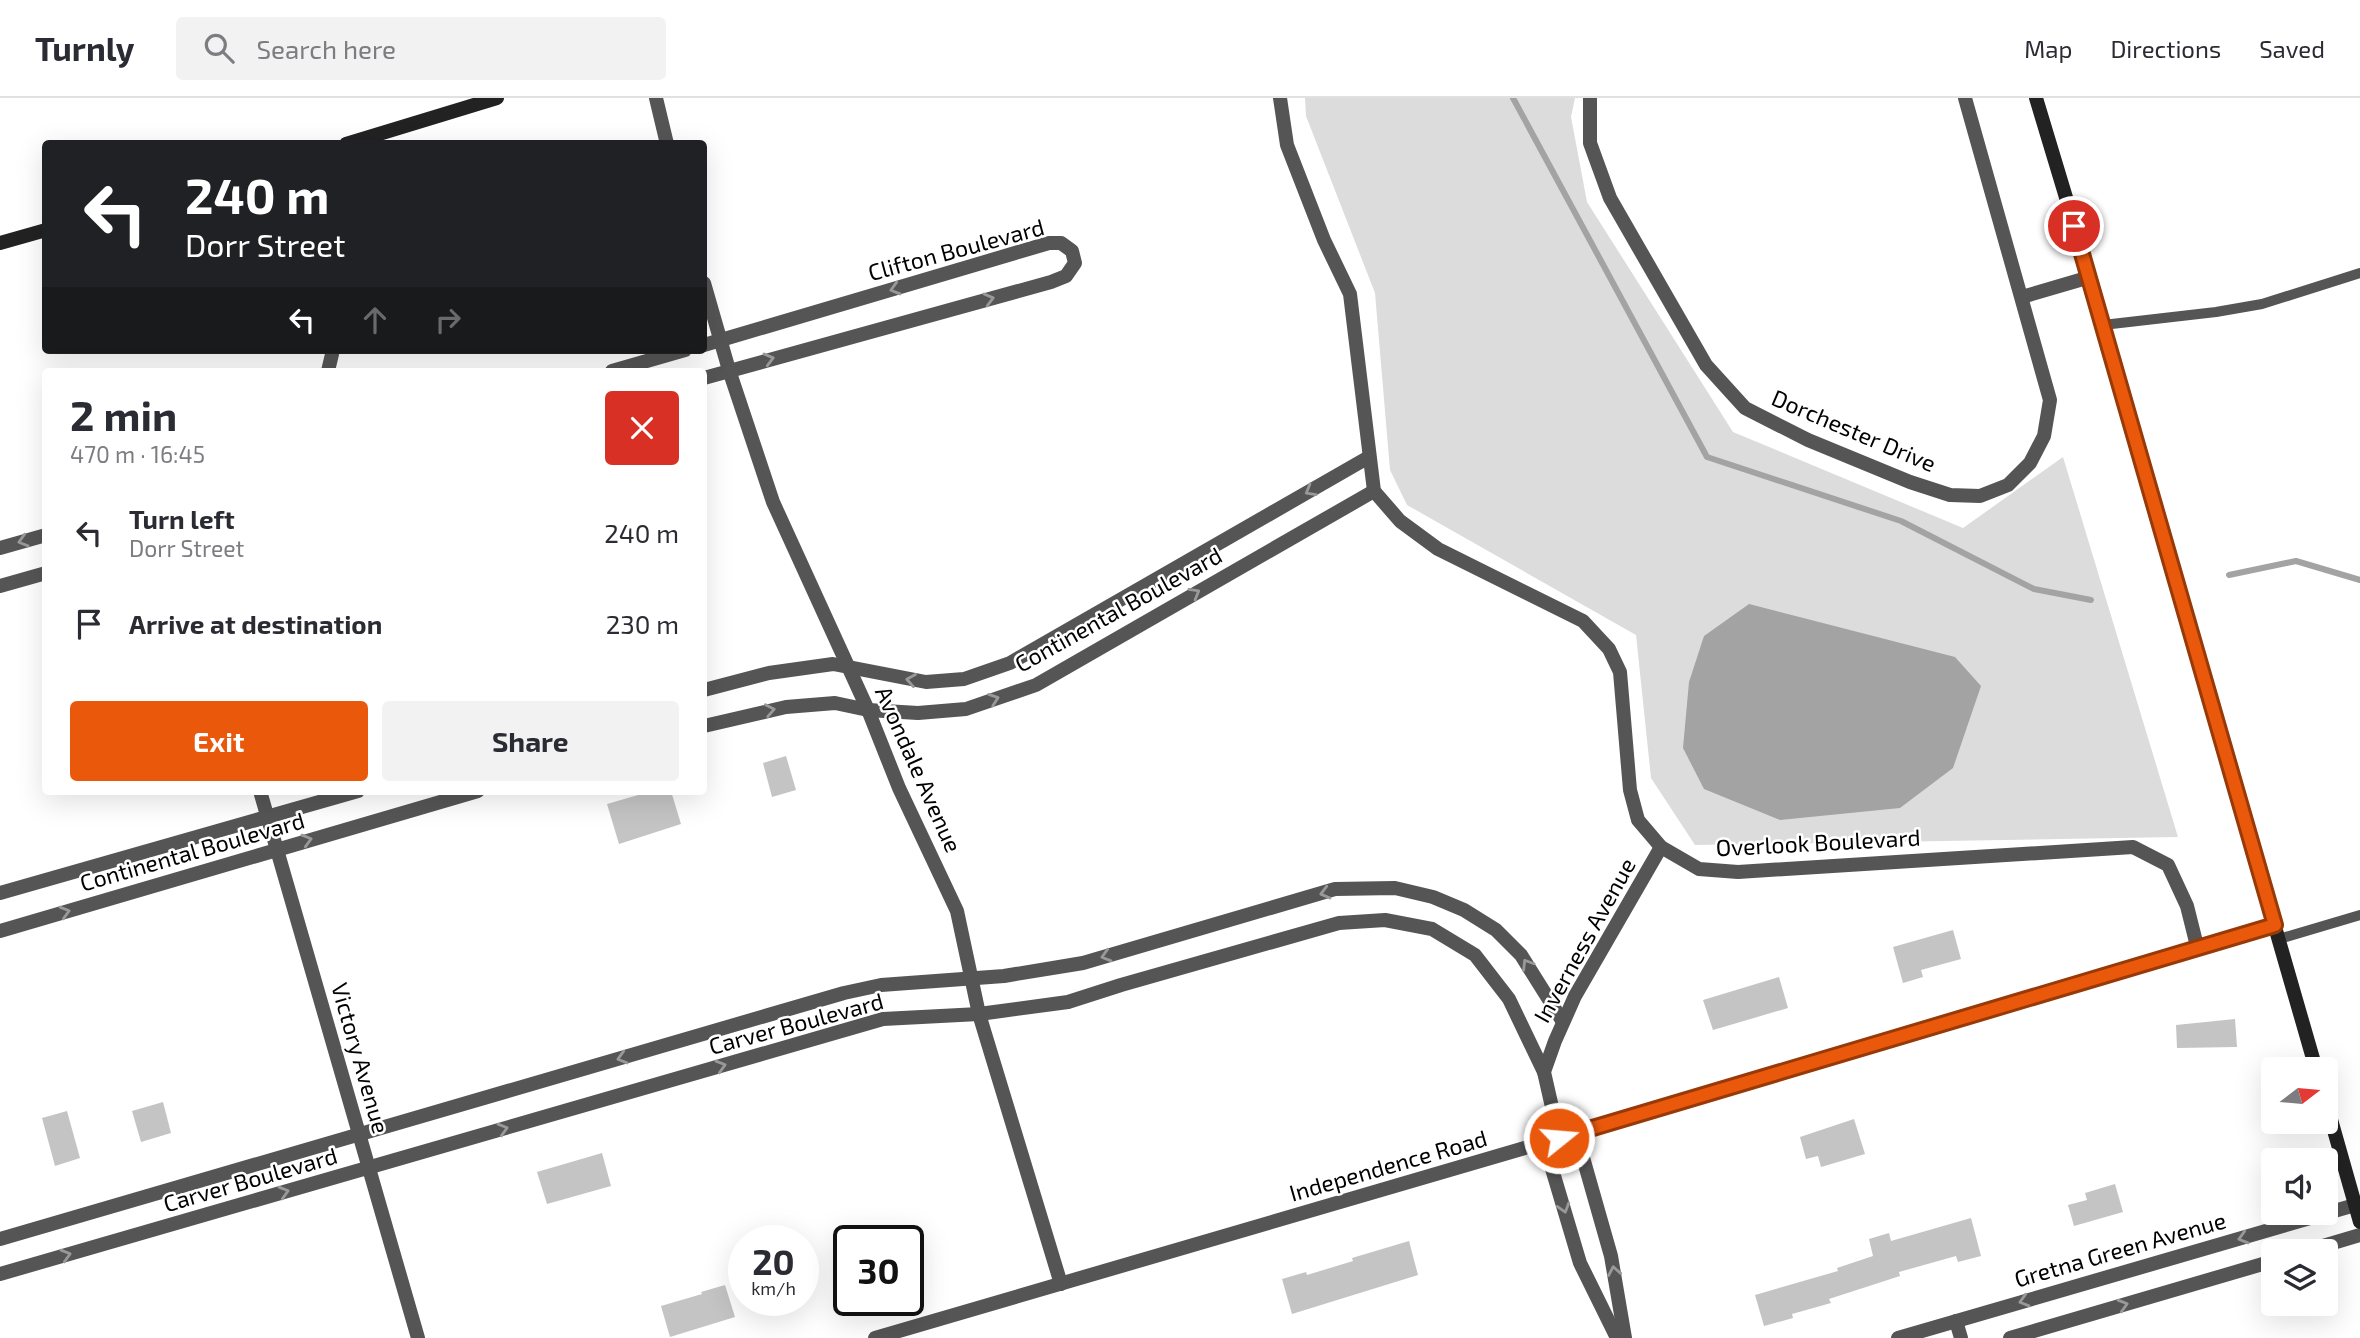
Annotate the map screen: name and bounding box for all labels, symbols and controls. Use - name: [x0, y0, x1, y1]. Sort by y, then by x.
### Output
- search box: [176, 17, 666, 80]
- text: Turnly: [35, 28, 134, 68]
- icon: search: [200, 29, 238, 67]
- text: Search here: [256, 33, 396, 64]
- text: Map: [2024, 34, 2072, 63]
- text: Directions: [2110, 34, 2221, 63]
- text: Saved: [2259, 34, 2325, 63]
- text: 240 m: [185, 165, 329, 224]
- icon: left: [70, 168, 161, 259]
- pin: [2044, 196, 2104, 256]
- icon: arrive: [2055, 207, 2093, 245]
- street label: Clifton Boulevard: [865, 212, 1047, 286]
- text: Dorr Street: [185, 225, 345, 263]
- one-way arrow: [889, 280, 901, 295]
- one-way arrow: [982, 293, 994, 307]
- icon: left: [283, 301, 321, 339]
- icon: ahead: [356, 301, 394, 339]
- icon: right: [429, 301, 467, 339]
- one-way arrow: [763, 353, 775, 368]
- street label: Dorchester Drive: [1768, 383, 1940, 477]
- text: 2 min: [70, 389, 177, 439]
- button: close: [605, 391, 679, 465]
- text: 470 m · 16:45: [70, 440, 205, 468]
- one-way arrow: [1305, 483, 1318, 496]
- text: Turn left: [129, 503, 235, 534]
- icon: left: [70, 514, 108, 552]
- text: 240 m: [604, 517, 679, 548]
- one-way arrow: [17, 533, 29, 548]
- text: Dorr Street: [129, 534, 244, 562]
- street label: Continental Boulevard: [1010, 540, 1226, 678]
- one-way arrow: [1187, 589, 1200, 602]
- icon: arrive: [70, 605, 108, 643]
- text: Arrive at destination: [129, 608, 382, 639]
- text: 230 m: [606, 608, 679, 639]
- one-way arrow: [905, 673, 917, 688]
- street label: Avondale Avenue: [870, 682, 968, 856]
- one-way arrow: [988, 693, 1000, 707]
- button: Exit: [70, 701, 368, 781]
- button: Share: [382, 701, 679, 781]
- one-way arrow: [764, 703, 776, 718]
- street label: Continental Boulevard: [76, 806, 308, 896]
- street label: Overlook Boulevard: [1715, 823, 1921, 861]
- one-way arrow: [301, 834, 313, 849]
- street label: Inverness Avenue: [1527, 853, 1641, 1027]
- one-way arrow: [1319, 884, 1331, 899]
- one-way arrow: [59, 905, 71, 920]
- one-way arrow: [1101, 948, 1113, 963]
- one-way arrow: [1522, 959, 1535, 972]
- street label: Victory Avenue: [326, 979, 396, 1137]
- street label: Carver Boulevard: [706, 986, 886, 1060]
- one-way arrow: [616, 1050, 628, 1065]
- north arrow: [2261, 1057, 2338, 1134]
- map controls: [2261, 1057, 2338, 1316]
- one-way arrow: [715, 1060, 727, 1074]
- position arrow: [1522, 1101, 1596, 1175]
- one-way arrow: [497, 1123, 509, 1138]
- street label: Independence Road: [1286, 1123, 1490, 1207]
- street label: Carver Boulevard: [160, 1141, 340, 1217]
- button: sound: [2261, 1148, 2338, 1225]
- one-way arrow: [278, 1186, 290, 1201]
- one-way arrow: [1555, 1201, 1570, 1213]
- street label: Gretna Green Avenue: [2011, 1205, 2229, 1293]
- speed limit sign: 30: [833, 1225, 924, 1316]
- one-way arrow: [2237, 1229, 2249, 1244]
- button: layers: [2261, 1239, 2338, 1316]
- text: 20: [752, 1240, 795, 1282]
- one-way arrow: [59, 1249, 71, 1264]
- one-way arrow: [1607, 1265, 1622, 1277]
- text: km/h: [751, 1277, 796, 1299]
- one-way arrow: [2018, 1293, 2030, 1307]
- one-way arrow: [2117, 1299, 2129, 1313]

